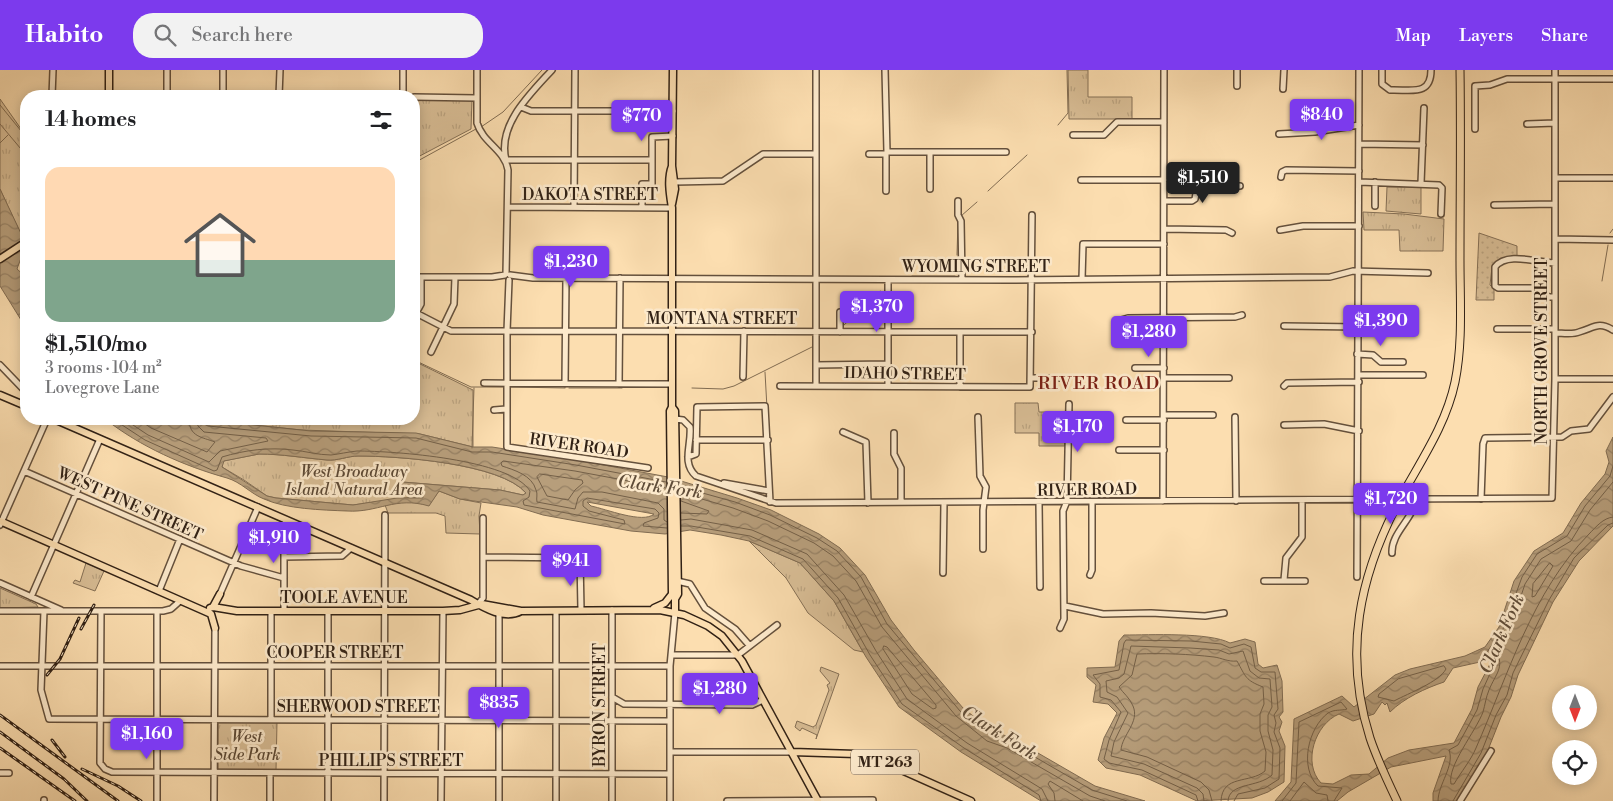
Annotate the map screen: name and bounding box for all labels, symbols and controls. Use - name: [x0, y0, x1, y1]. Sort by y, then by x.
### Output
- search box: [133, 13, 483, 58]
- text: Habito: [25, 20, 103, 50]
- icon: search: [151, 21, 179, 49]
- text: Search here: [191, 23, 293, 47]
- text: Map: [1396, 24, 1431, 47]
- text: Layers: [1459, 24, 1513, 47]
- text: Share: [1541, 24, 1588, 47]
- pin: $840: [1292, 98, 1352, 141]
- pin: $770: [612, 100, 672, 142]
- text: $840: [1301, 105, 1343, 125]
- icon: filters: [367, 106, 395, 134]
- text: $770: [622, 106, 662, 126]
- text: 14 homes: [45, 107, 136, 133]
- pin: $1,510: [1162, 162, 1244, 204]
- text: $1,510: [1177, 168, 1229, 188]
- street label: DAKOTA STREET: [522, 185, 658, 205]
- icon: home: [175, 200, 265, 290]
- pin: $1,230: [530, 246, 612, 288]
- text: $1,230: [544, 252, 598, 272]
- street label: WYOMING STREET: [901, 257, 1050, 277]
- street label: NORTH GROVE STREET: [1532, 257, 1552, 445]
- pin: $1,370: [836, 290, 918, 333]
- text: $1,370: [851, 297, 903, 317]
- pin: $1,390: [1340, 304, 1422, 347]
- street label: MONTANA STREET: [647, 309, 797, 329]
- text: $1,390: [1354, 311, 1408, 331]
- pin: $1,280: [1108, 316, 1190, 358]
- text: $1,280: [1122, 322, 1176, 342]
- text: $1,510/mo: [45, 332, 147, 358]
- text: 3 rooms · 104 m²: [45, 358, 162, 378]
- street label: IDAHO STREET: [844, 363, 966, 385]
- district label: RIVER ROAD: [1038, 372, 1160, 395]
- text: Lovegrove Lane: [45, 378, 160, 398]
- pin: $1,170: [1037, 410, 1119, 453]
- text: $1,170: [1053, 417, 1103, 437]
- street label: RIVER ROAD: [528, 429, 630, 463]
- park label: West Broadway Island Natural Area: [284, 462, 423, 500]
- street label: WEST PINE STREET: [53, 463, 206, 545]
- water label: Clark Fork: [616, 470, 704, 504]
- street label: RIVER ROAD: [1037, 479, 1137, 501]
- pin: $1,720: [1350, 482, 1432, 525]
- text: $1,720: [1364, 489, 1418, 509]
- pin: $1,910: [233, 522, 315, 564]
- text: $1,910: [249, 528, 299, 548]
- pin: $941: [541, 544, 601, 587]
- text: $941: [552, 551, 590, 571]
- street label: TOOLE AVENUE: [280, 588, 408, 608]
- water label: Clark Fork: [1474, 590, 1530, 678]
- street label: COOPER STREET: [267, 643, 403, 663]
- street label: BYRON STREET: [590, 643, 610, 768]
- pin: $1,280: [679, 672, 761, 715]
- text: $1,280: [693, 679, 747, 699]
- north arrow: [1552, 685, 1598, 730]
- map controls: [1552, 685, 1597, 785]
- pin: $835: [469, 686, 529, 729]
- text: $835: [479, 693, 519, 713]
- street label: SHERWOOD STREET: [277, 697, 439, 717]
- water label: Clark Fork: [957, 701, 1041, 765]
- pin: $1,160: [106, 718, 188, 760]
- text: $1,160: [121, 724, 173, 744]
- park label: West Side Park: [214, 727, 280, 765]
- button: locate: [1552, 740, 1597, 785]
- road number: MT 263: [851, 750, 919, 774]
- street label: PHILLIPS STREET: [318, 751, 464, 771]

